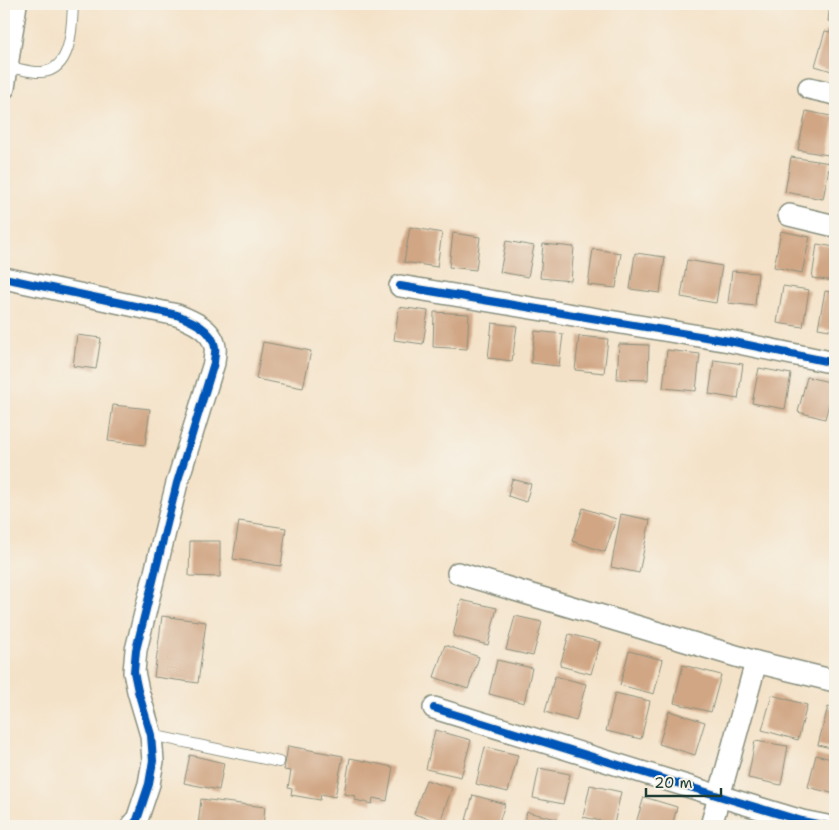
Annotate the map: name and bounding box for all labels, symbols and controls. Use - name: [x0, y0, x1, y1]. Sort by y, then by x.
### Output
- scale bar: [646, 765, 722, 797]
- text: 20 m: [654, 773, 693, 793]

